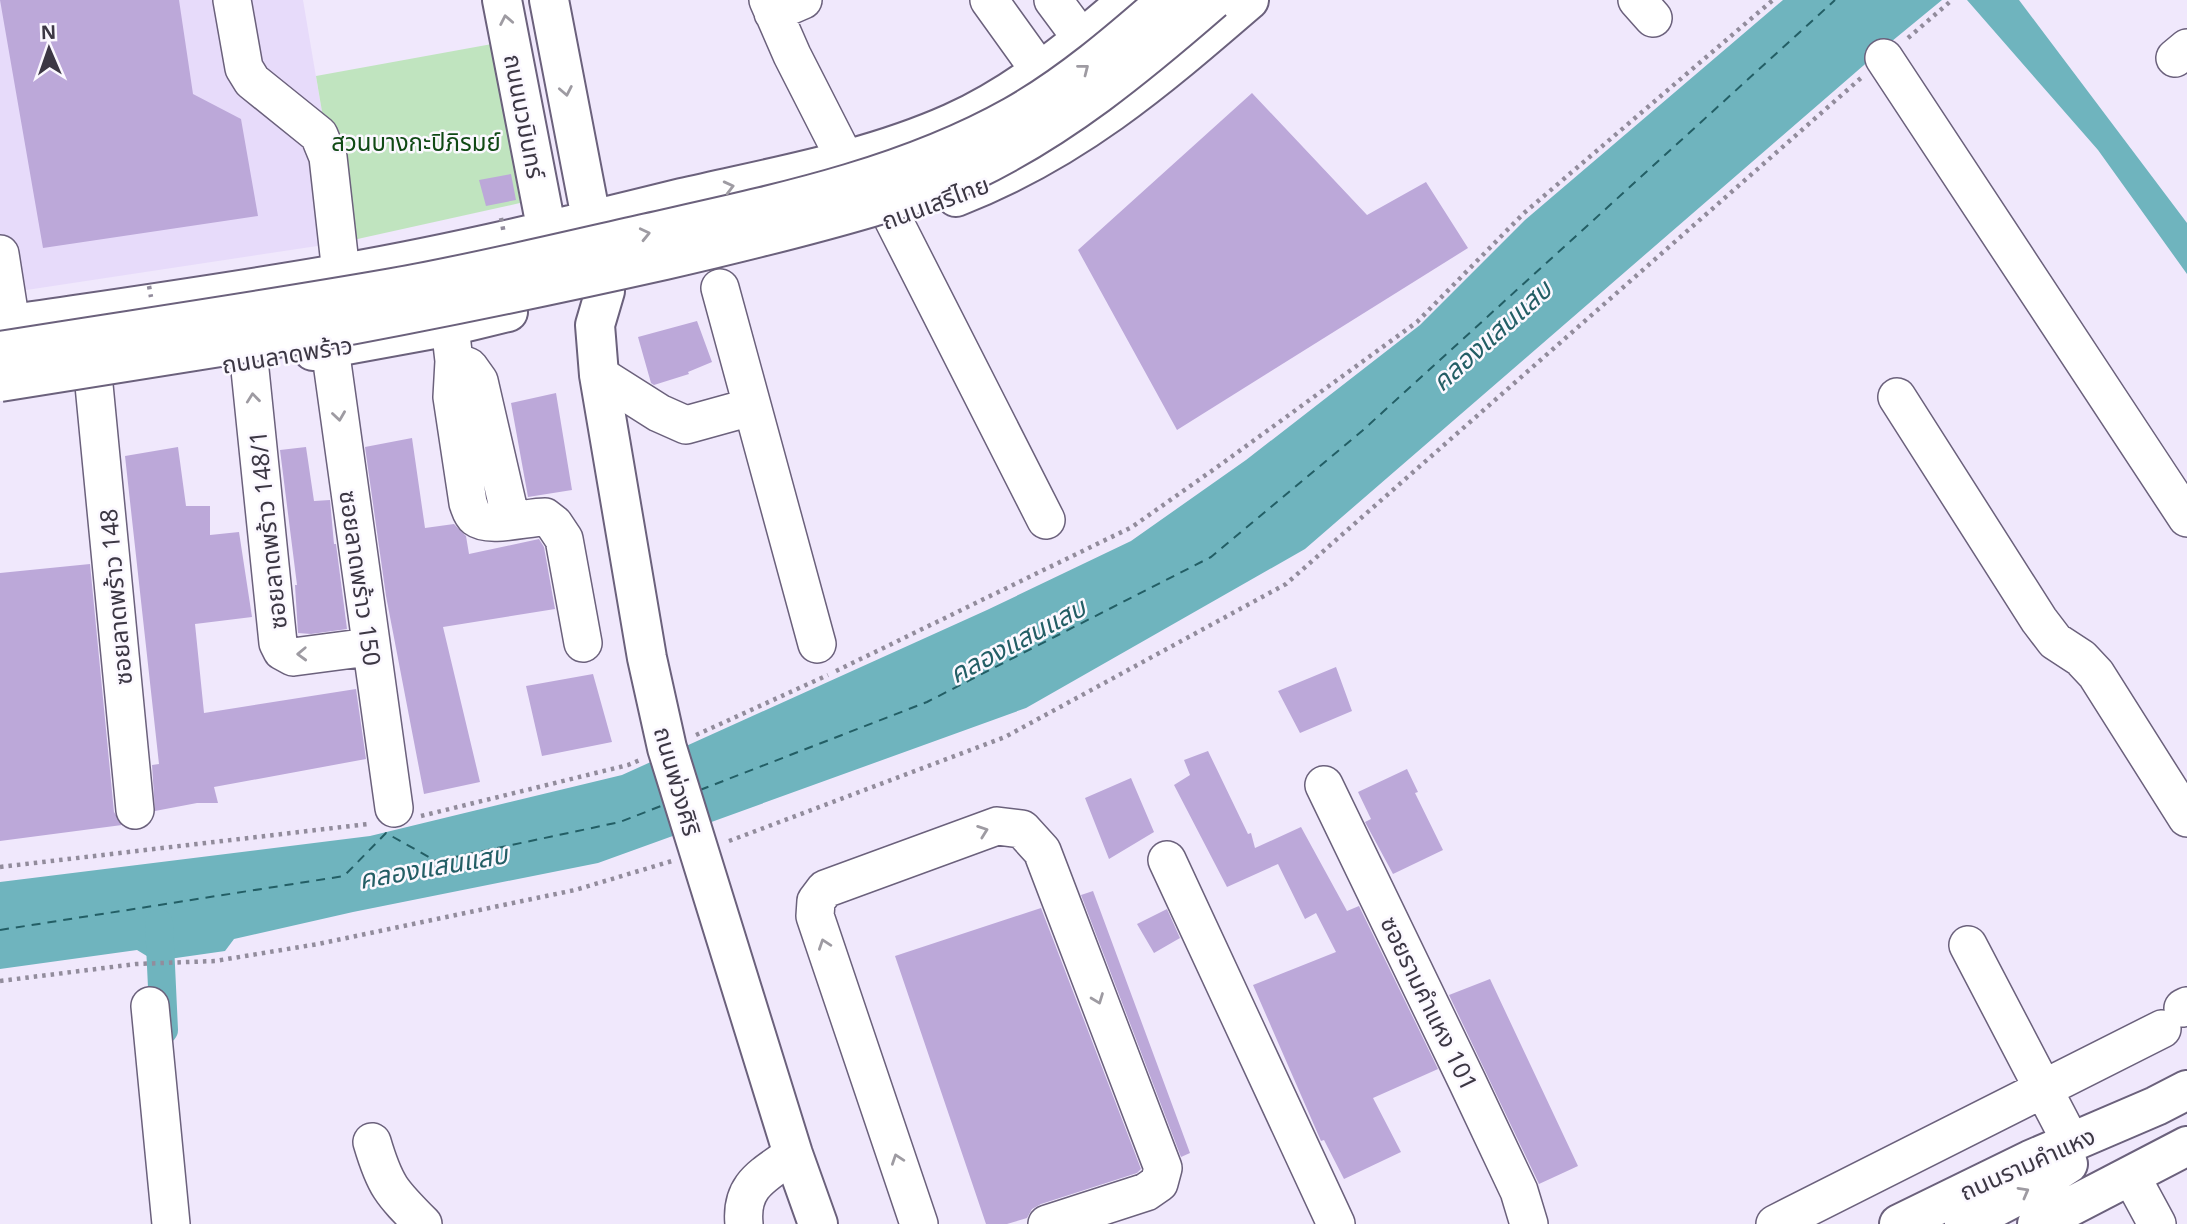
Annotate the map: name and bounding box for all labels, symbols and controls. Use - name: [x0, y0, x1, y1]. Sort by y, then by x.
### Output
- north arrow: [14, 14, 84, 84]
- one-way arrow: [500, 14, 515, 26]
- text: N: [40, 19, 57, 45]
- street label: ถนนนวมินทร์: [497, 51, 553, 182]
- one-way arrow: [1076, 64, 1088, 77]
- one-way arrow: [558, 85, 573, 97]
- park label: สวนบางกะปิภิรมย์: [331, 125, 501, 158]
- street label: ถนนเสรีไทย: [877, 167, 993, 237]
- one-way arrow: [723, 181, 735, 195]
- one-way arrow: [639, 227, 651, 242]
- water label: คลองแสนแสบ: [1423, 270, 1561, 399]
- street label: ถนนลาดพร้าว: [219, 327, 355, 381]
- one-way arrow: [246, 392, 261, 403]
- one-way arrow: [331, 410, 346, 422]
- street label: ซอยลาดพร้าว 148/1: [240, 429, 294, 631]
- street label: ซอยลาดพร้าว 150: [332, 488, 390, 668]
- street label: ซอยลาดพร้าว 148: [91, 507, 139, 687]
- water label: คลองแสนแสบ: [942, 588, 1094, 691]
- one-way arrow: [296, 647, 307, 662]
- street label: ถนนพ่วงศิริ: [647, 723, 709, 839]
- one-way arrow: [976, 825, 988, 839]
- water label: คลองแสนแสบ: [356, 835, 512, 897]
- street label: ซอยรามคำแหง 101: [1374, 910, 1486, 1096]
- one-way arrow: [818, 938, 832, 950]
- one-way arrow: [1090, 992, 1104, 1004]
- street label: ถนนรามคำแหง: [1954, 1118, 2100, 1208]
- one-way arrow: [891, 1154, 905, 1166]
- one-way arrow: [2017, 1187, 2030, 1200]

